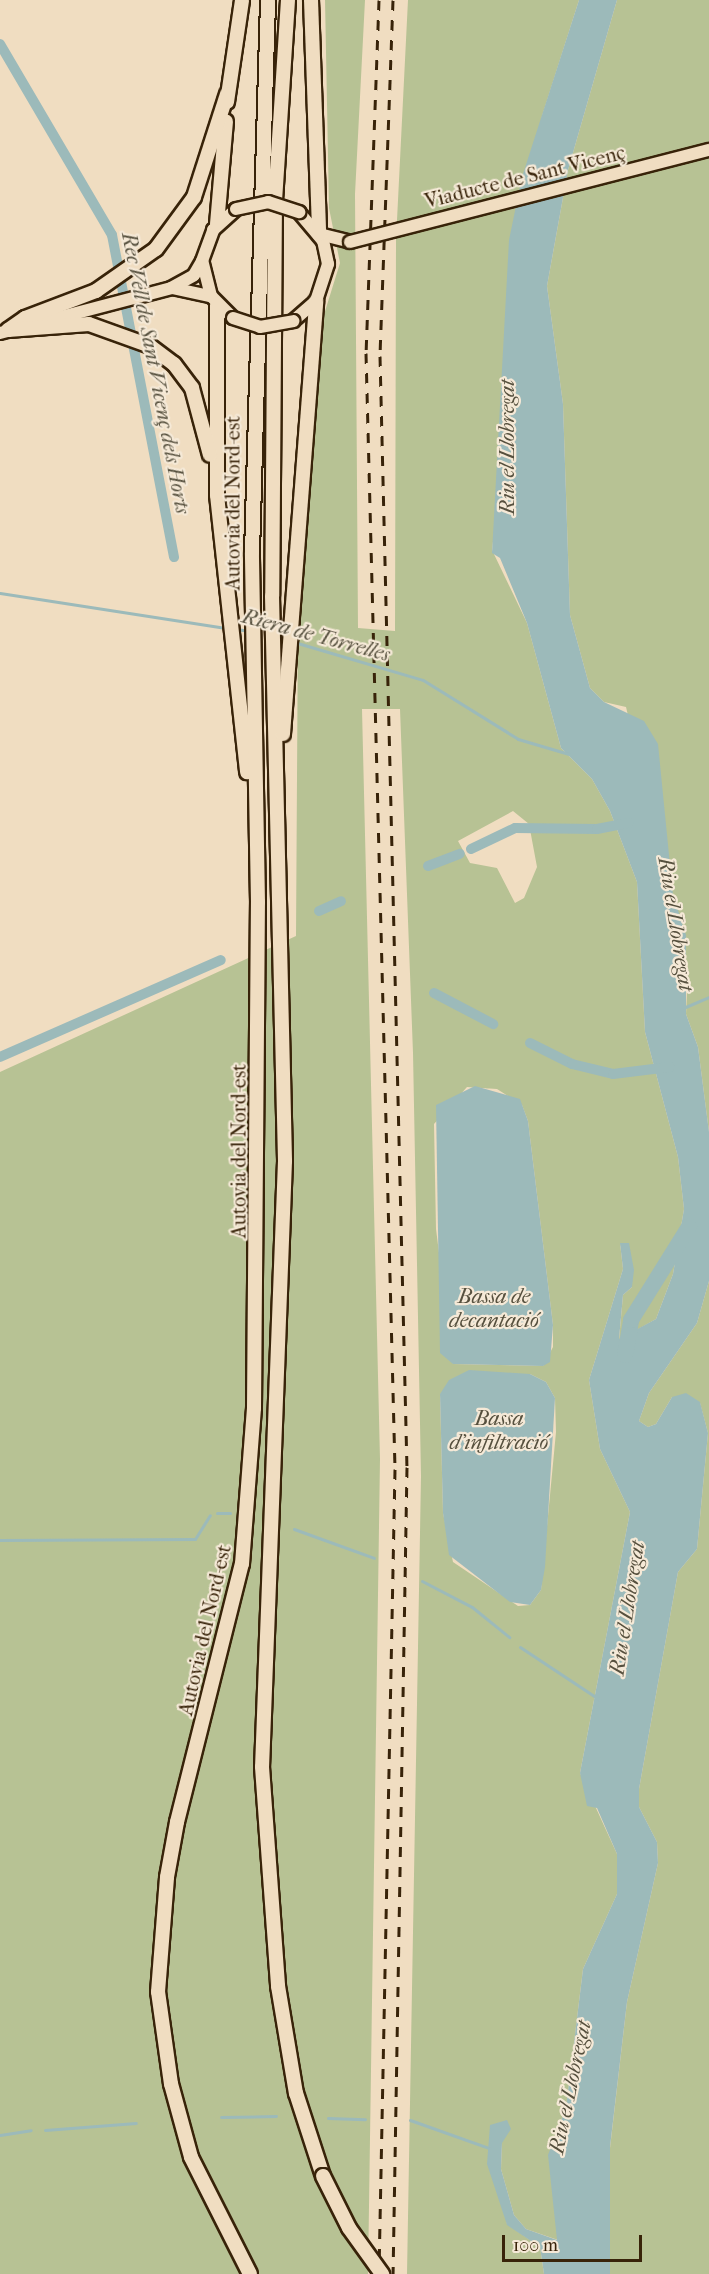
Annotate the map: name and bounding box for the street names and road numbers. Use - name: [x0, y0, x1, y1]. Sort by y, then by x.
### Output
- street label: Viaducte de Sant Vicenç: [422, 140, 628, 214]
- street label: Autovia del Nord-est: [221, 416, 245, 590]
- street label: Autovia del Nord-est: [227, 1064, 251, 1238]
- street label: Autovia del Nord-est: [174, 1542, 236, 1718]

